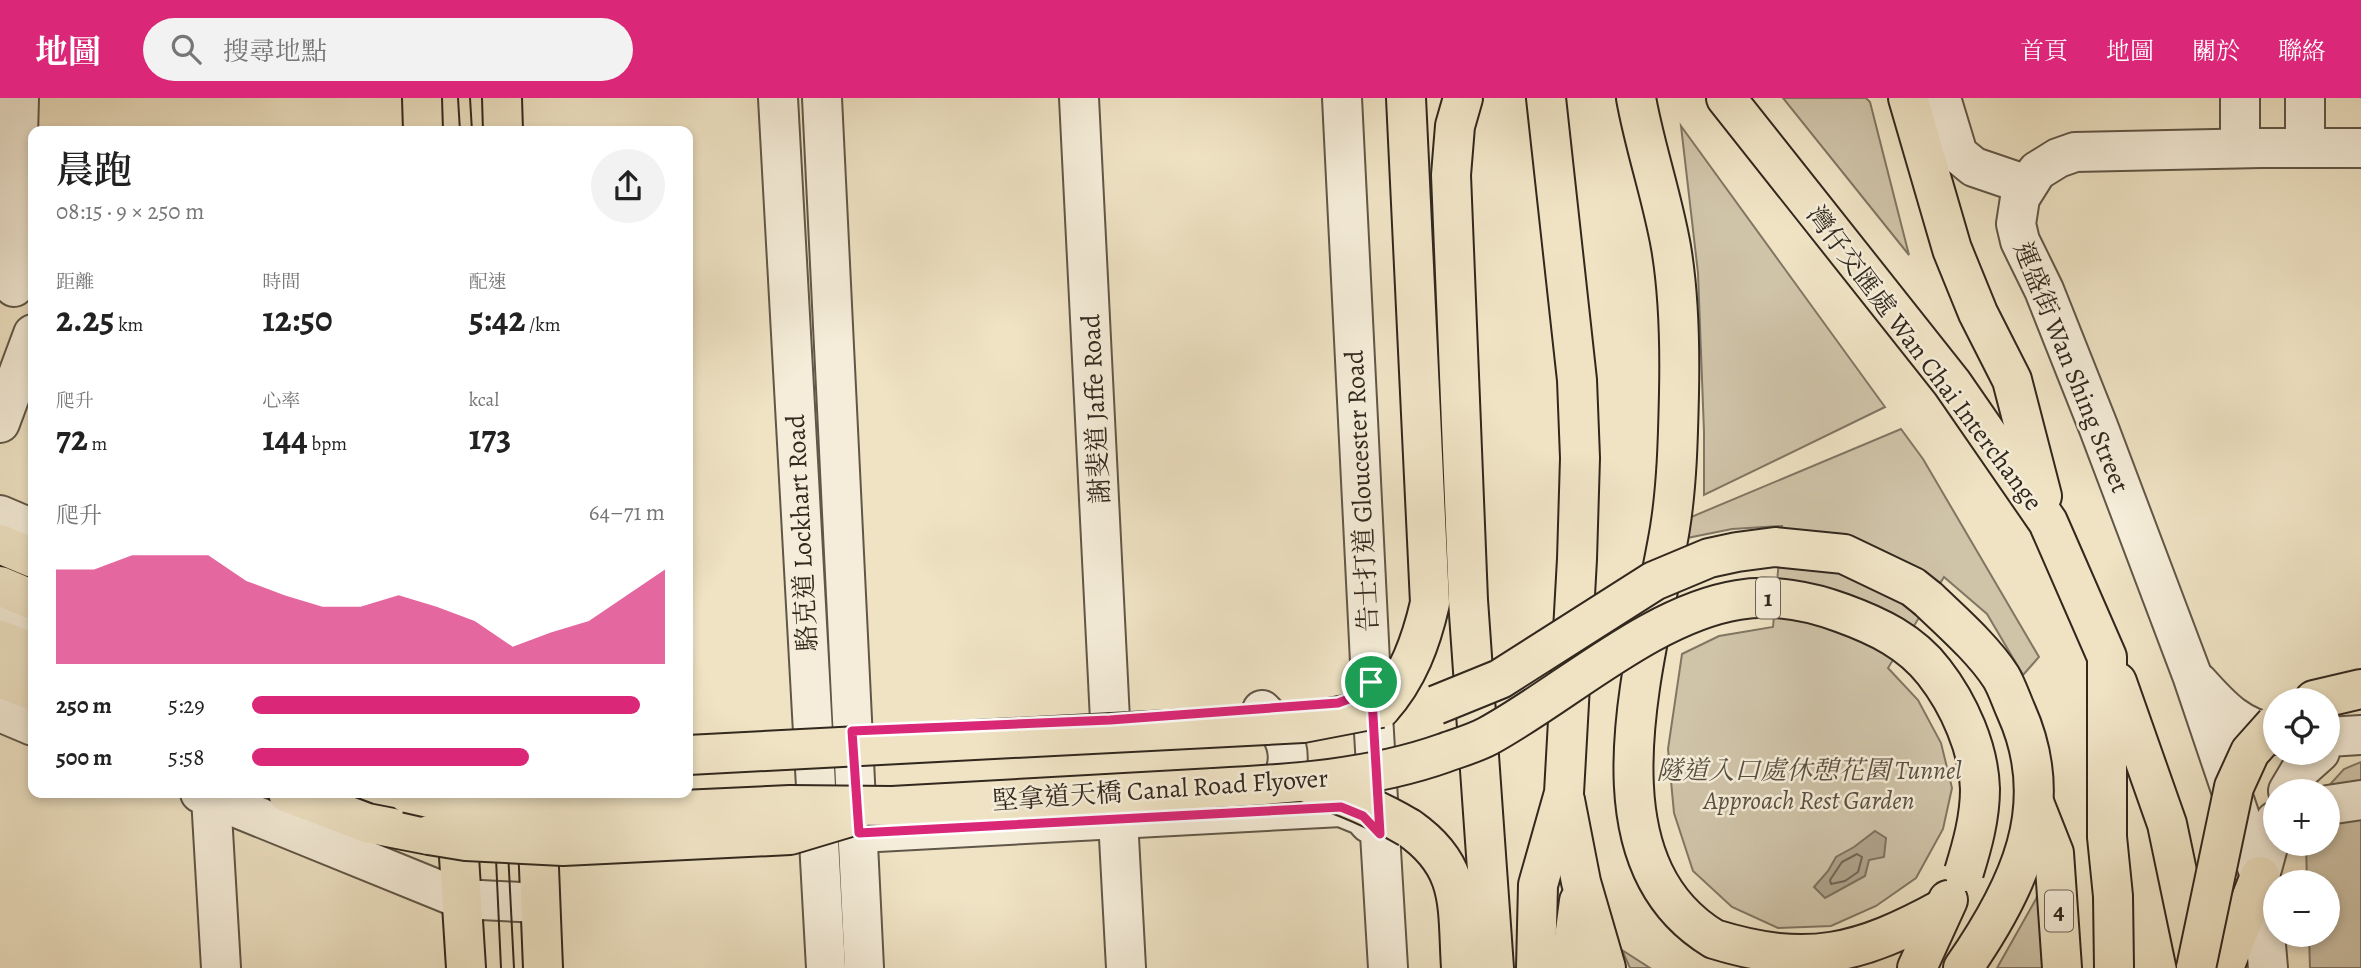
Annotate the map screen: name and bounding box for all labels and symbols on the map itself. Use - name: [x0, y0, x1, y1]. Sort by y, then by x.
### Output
- street label: 灣仔交匯處 Wan Chai Interchange: [1798, 199, 2051, 518]
- street label: 運盛街 Wan Shing Street: [2005, 236, 2138, 498]
- street label: 謝斐道 Jaffe Road: [1073, 313, 1118, 505]
- street label: 告士打道 Gloucester Road: [1337, 349, 1386, 633]
- street label: 駱克道 Lockhart Road: [778, 414, 825, 652]
- road number: 1: [1756, 578, 1780, 618]
- pin: [1341, 652, 1401, 712]
- park label: 隧道入口處休憩花園 Tunnel Approach Rest Garden: [1656, 753, 1962, 818]
- street label: 堅拿道天橋 Canal Road Flyover: [991, 760, 1329, 819]
- road number: 4: [2045, 890, 2073, 932]

